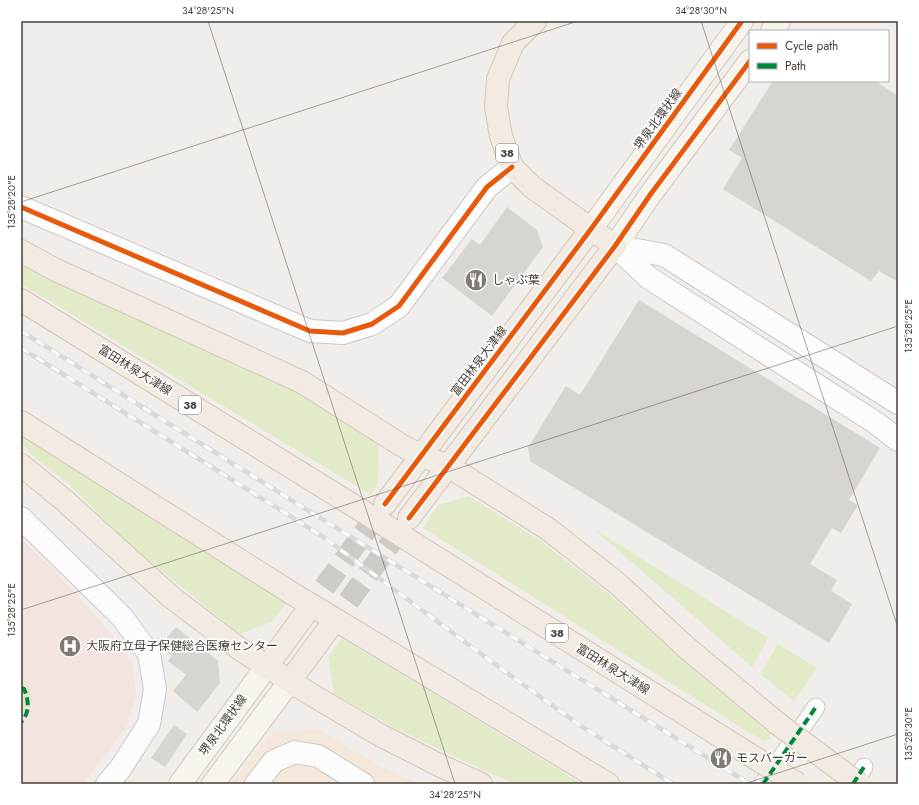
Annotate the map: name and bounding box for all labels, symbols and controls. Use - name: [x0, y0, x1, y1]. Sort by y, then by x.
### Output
- text: 34°28'25"N: [182, 3, 234, 18]
- text: 34°28'30"N: [675, 3, 727, 18]
- legend: [749, 30, 889, 82]
- text: Cycle path: [785, 37, 838, 55]
- text: Path: [785, 57, 806, 75]
- street label: 堺泉北環状線: [630, 85, 686, 153]
- road number: 38: [496, 144, 518, 162]
- text: 135°28'20"E: [4, 175, 19, 229]
- restaurant icon: しゃぶ葉: [463, 267, 489, 293]
- place label: しゃぶ葉: [492, 271, 540, 289]
- text: 135°28'25"E: [901, 299, 916, 353]
- street label: 富田林泉大津線: [447, 322, 511, 400]
- street label: 富田林泉大津線: [95, 340, 175, 400]
- road number: 38: [179, 396, 201, 414]
- text: 135°28'25"E: [4, 583, 19, 637]
- road number: 38: [546, 624, 568, 642]
- hospital icon: 大阪府立母子保健総合医療センター: [57, 633, 83, 659]
- place label: 大阪府立母子保健総合医療センター: [86, 637, 278, 655]
- street label: 富田林泉大津線: [573, 639, 653, 699]
- street label: 堺泉北環状線: [195, 691, 251, 759]
- text: 135°28'30"E: [901, 707, 916, 761]
- restaurant icon: モスバーガー: [708, 745, 734, 771]
- place label: モスバーガー: [736, 749, 808, 767]
- text: 34°28'25"N: [429, 787, 481, 802]

